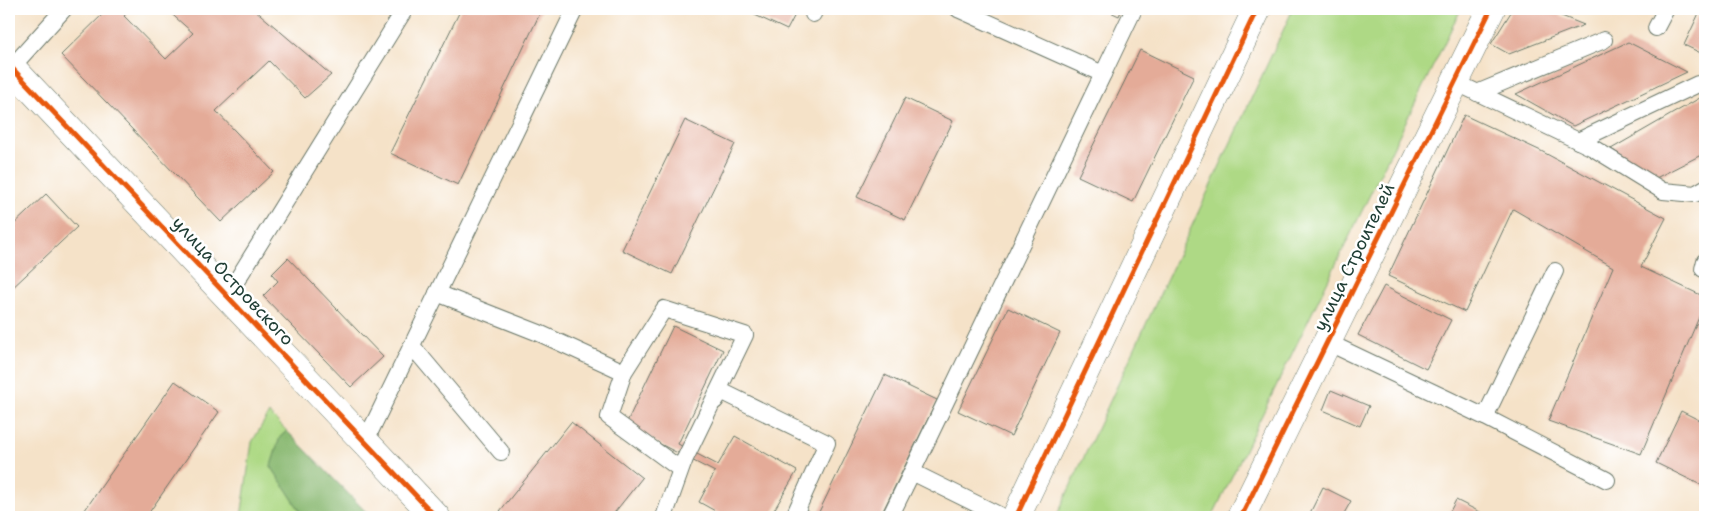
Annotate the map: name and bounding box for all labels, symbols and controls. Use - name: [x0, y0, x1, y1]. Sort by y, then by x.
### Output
- street label: улица Строителей: [1308, 179, 1400, 335]
- street label: улица Островского: [167, 211, 299, 351]

